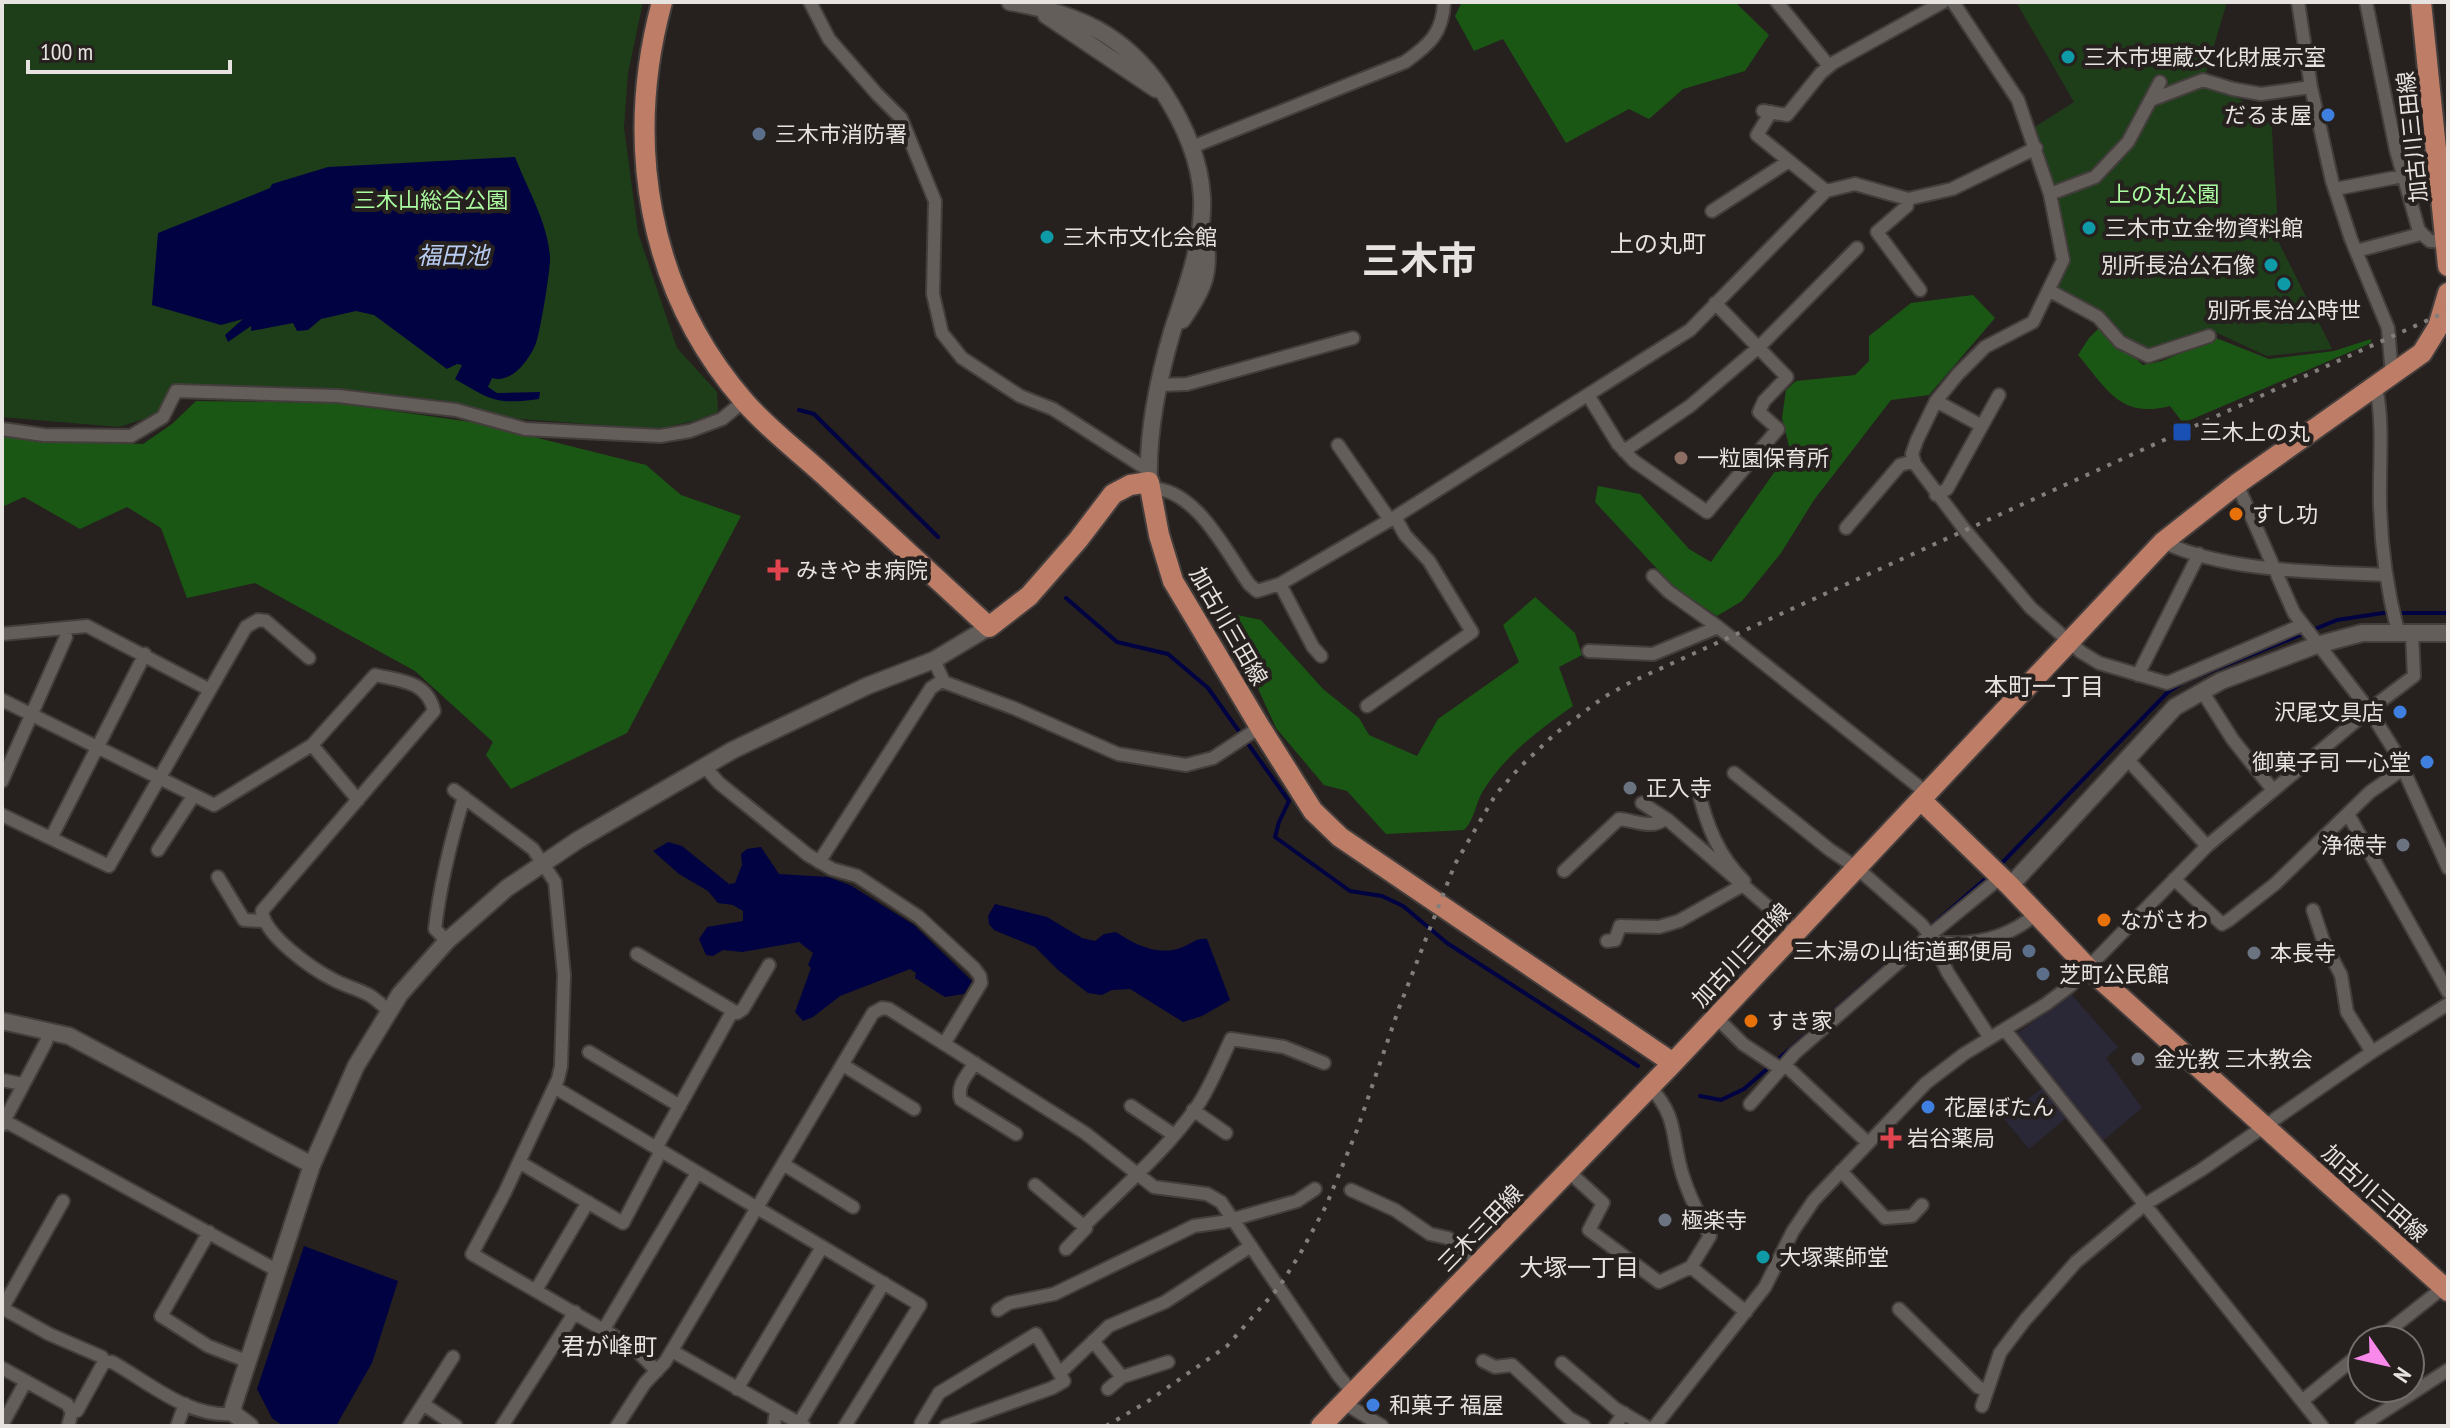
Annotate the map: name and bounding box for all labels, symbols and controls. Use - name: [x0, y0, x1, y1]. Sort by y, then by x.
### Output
- scale bar: [28, 24, 230, 74]
- text: 100 m: [40, 36, 93, 67]
- place label: 三木市埋蔵文化財展示室: [2084, 43, 2326, 71]
- marker: 三木市埋蔵文化財展示室: [2059, 48, 2077, 66]
- street label: 加古川三田線: [2391, 70, 2433, 204]
- place label: だるま屋: [2224, 101, 2312, 129]
- marker: だるま屋: [2319, 106, 2337, 124]
- place label: 三木市消防署: [775, 120, 907, 148]
- marker: 三木市消防署: [750, 125, 768, 143]
- park label: 上の丸公園: [2109, 180, 2219, 208]
- park label: 三木山総合公園: [354, 186, 508, 214]
- place label: 三木市立金物資料館: [2105, 214, 2303, 242]
- marker: 三木市立金物資料館: [2080, 219, 2098, 237]
- place label: 三木市文化会館: [1063, 223, 1217, 251]
- marker: 三木市文化会館: [1038, 228, 1056, 246]
- district label: 上の丸町: [1610, 228, 1706, 259]
- district label: 三木市: [1362, 235, 1476, 284]
- water label: 福田池: [417, 240, 491, 271]
- place label: 別所長治公石像: [2101, 251, 2255, 279]
- marker: 別所長治公石像: [2262, 256, 2280, 274]
- marker: 別所長治公時世: [2275, 275, 2293, 293]
- place label: 別所長治公時世: [2207, 296, 2361, 324]
- place label: 三木上の丸: [2200, 418, 2310, 446]
- marker: 三木上の丸: [2171, 421, 2193, 443]
- place label: 一粒園保育所: [1697, 444, 1829, 472]
- marker: 一粒園保育所: [1672, 449, 1690, 467]
- place label: すし功: [2252, 500, 2318, 528]
- marker: すし功: [2227, 505, 2245, 523]
- place label: みきやま病院: [796, 556, 928, 584]
- marker: みきやま病院: [767, 559, 789, 581]
- street label: 加古川三田線: [1184, 562, 1274, 690]
- district label: 本町一丁目: [1984, 671, 2104, 702]
- place label: 沢尾文具店: [2274, 698, 2384, 726]
- marker: 沢尾文具店: [2391, 703, 2409, 721]
- place label: 御菓子司 一心堂: [2252, 748, 2411, 776]
- marker: 御菓子司 一心堂: [2418, 753, 2436, 771]
- place label: 正入寺: [1646, 774, 1712, 802]
- marker: 正入寺: [1621, 779, 1639, 797]
- place label: 浄徳寺: [2321, 831, 2387, 859]
- marker: 浄徳寺: [2394, 836, 2412, 854]
- street label: 加古川三田線: [1686, 897, 1796, 1013]
- place label: ながさわ: [2120, 906, 2208, 934]
- marker: ながさわ: [2095, 911, 2113, 929]
- place label: 三木湯の山街道郵便局: [1793, 937, 2013, 965]
- place label: 本長寺: [2270, 939, 2336, 967]
- marker: 三木湯の山街道郵便局: [2020, 942, 2038, 960]
- marker: 本長寺: [2245, 944, 2263, 962]
- place label: 芝町公民館: [2059, 960, 2169, 988]
- marker: 芝町公民館: [2034, 965, 2052, 983]
- place label: すき家: [1767, 1007, 1833, 1035]
- marker: すき家: [1742, 1012, 1760, 1030]
- place label: 金光教 三木教会: [2154, 1045, 2313, 1073]
- marker: 金光教 三木教会: [2129, 1050, 2147, 1068]
- place label: 花屋ぼたん: [1944, 1093, 2054, 1121]
- marker: 花屋ぼたん: [1919, 1098, 1937, 1116]
- place label: 岩谷薬局: [1907, 1124, 1995, 1152]
- marker: 岩谷薬局: [1882, 1129, 1900, 1147]
- street label: 加古川三田線: [2317, 1138, 2433, 1248]
- street label: 三木三田線: [1432, 1179, 1528, 1277]
- place label: 極楽寺: [1681, 1206, 1747, 1234]
- marker: 極楽寺: [1656, 1211, 1674, 1229]
- place label: 大塚薬師堂: [1779, 1243, 1889, 1271]
- marker: 大塚薬師堂: [1754, 1248, 1772, 1266]
- district label: 大塚一丁目: [1519, 1252, 1639, 1283]
- north arrow: [2346, 1324, 2426, 1404]
- district label: 君が峰町: [561, 1331, 657, 1362]
- text: N: [2388, 1362, 2418, 1388]
- place label: 和菓子 福屋: [1389, 1391, 1504, 1419]
- marker: 和菓子 福屋: [1364, 1396, 1382, 1414]

